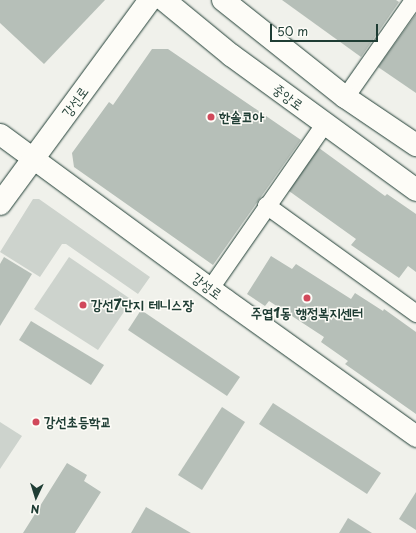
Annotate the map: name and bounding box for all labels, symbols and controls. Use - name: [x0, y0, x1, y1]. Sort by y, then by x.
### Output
- scale bar: [272, 16, 380, 42]
- text: 50 m: [277, 22, 308, 40]
- street label: 중앙로: [269, 80, 307, 114]
- street label: 강선로: [58, 83, 92, 121]
- place label: 한솔코아: [219, 109, 264, 125]
- marker: 한솔코아: [206, 112, 216, 122]
- street label: 강성로: [188, 269, 226, 303]
- marker: 주엽1동 행정복지센터: [302, 293, 312, 303]
- place label: 강선7단지 테니스장: [91, 297, 194, 313]
- marker: 강선7단지 테니스장: [78, 300, 88, 310]
- place label: 주엽1동 행정복지센터: [251, 305, 363, 321]
- place label: 강선초등학교: [44, 414, 112, 430]
- marker: 강선초등학교: [31, 417, 41, 427]
- north arrow: [16, 477, 56, 517]
- text: N: [30, 501, 40, 518]

